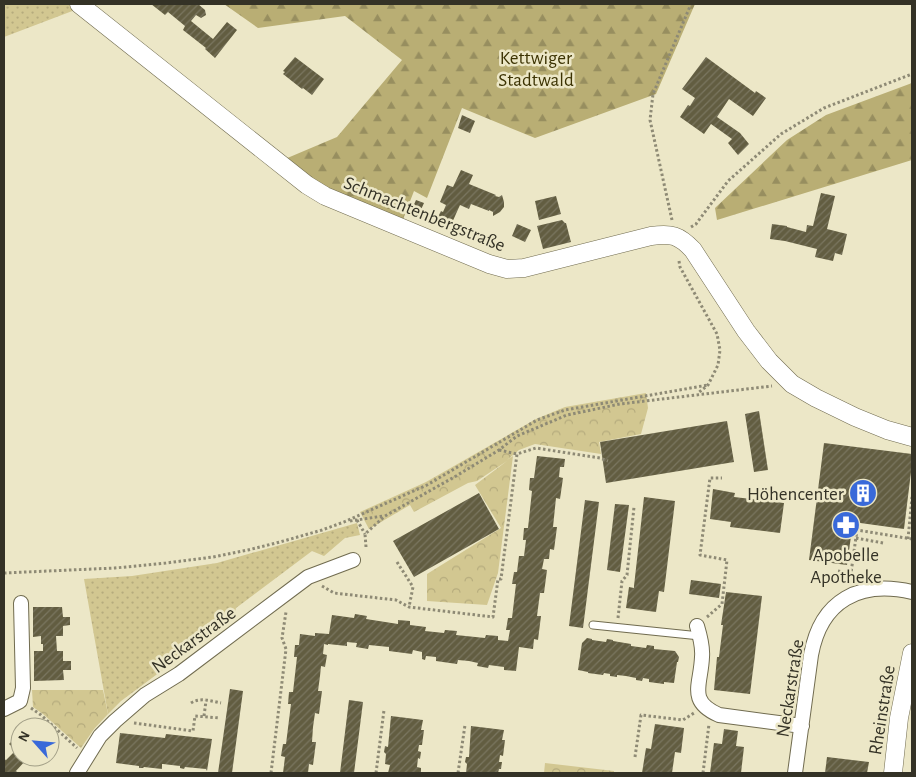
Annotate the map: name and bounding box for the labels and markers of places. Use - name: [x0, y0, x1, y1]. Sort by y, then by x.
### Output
- building icon: Höhencenter: [848, 478, 878, 508]
- place label: Höhencenter: [747, 485, 844, 504]
- pharmacy icon: Apobelle Apotheke: [831, 510, 861, 540]
- place label: Apobelle Apotheke: [810, 546, 882, 587]

